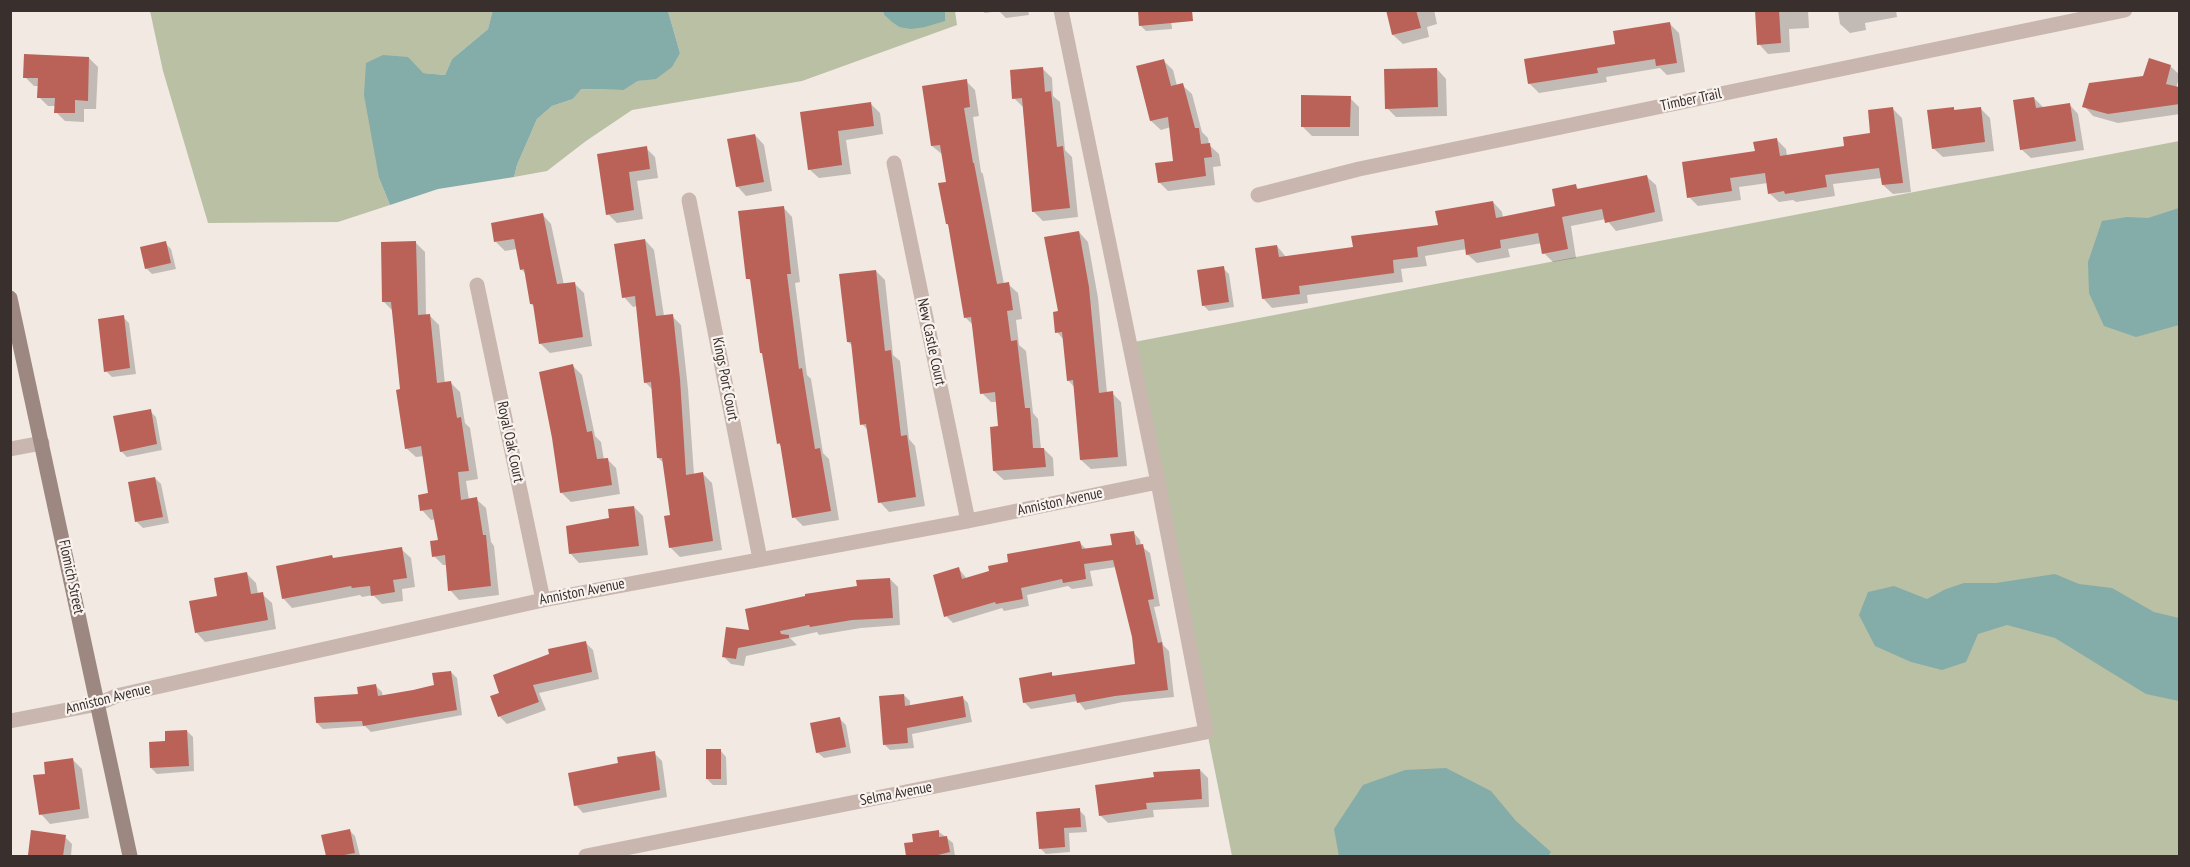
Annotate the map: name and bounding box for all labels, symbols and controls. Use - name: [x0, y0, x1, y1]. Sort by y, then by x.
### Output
- street label: Timber Trail: [1659, 85, 1723, 115]
- street label: New Castle Court: [913, 297, 949, 387]
- street label: Kings Port Court: [708, 336, 742, 422]
- street label: Royal Oak Court: [493, 400, 527, 484]
- street label: Anniston Avenue: [1016, 484, 1104, 520]
- street label: Flomich Street: [54, 538, 88, 616]
- street label: Anniston Avenue: [538, 575, 626, 609]
- street label: Anniston Avenue: [64, 680, 152, 718]
- street label: Selma Avenue: [858, 778, 934, 810]

